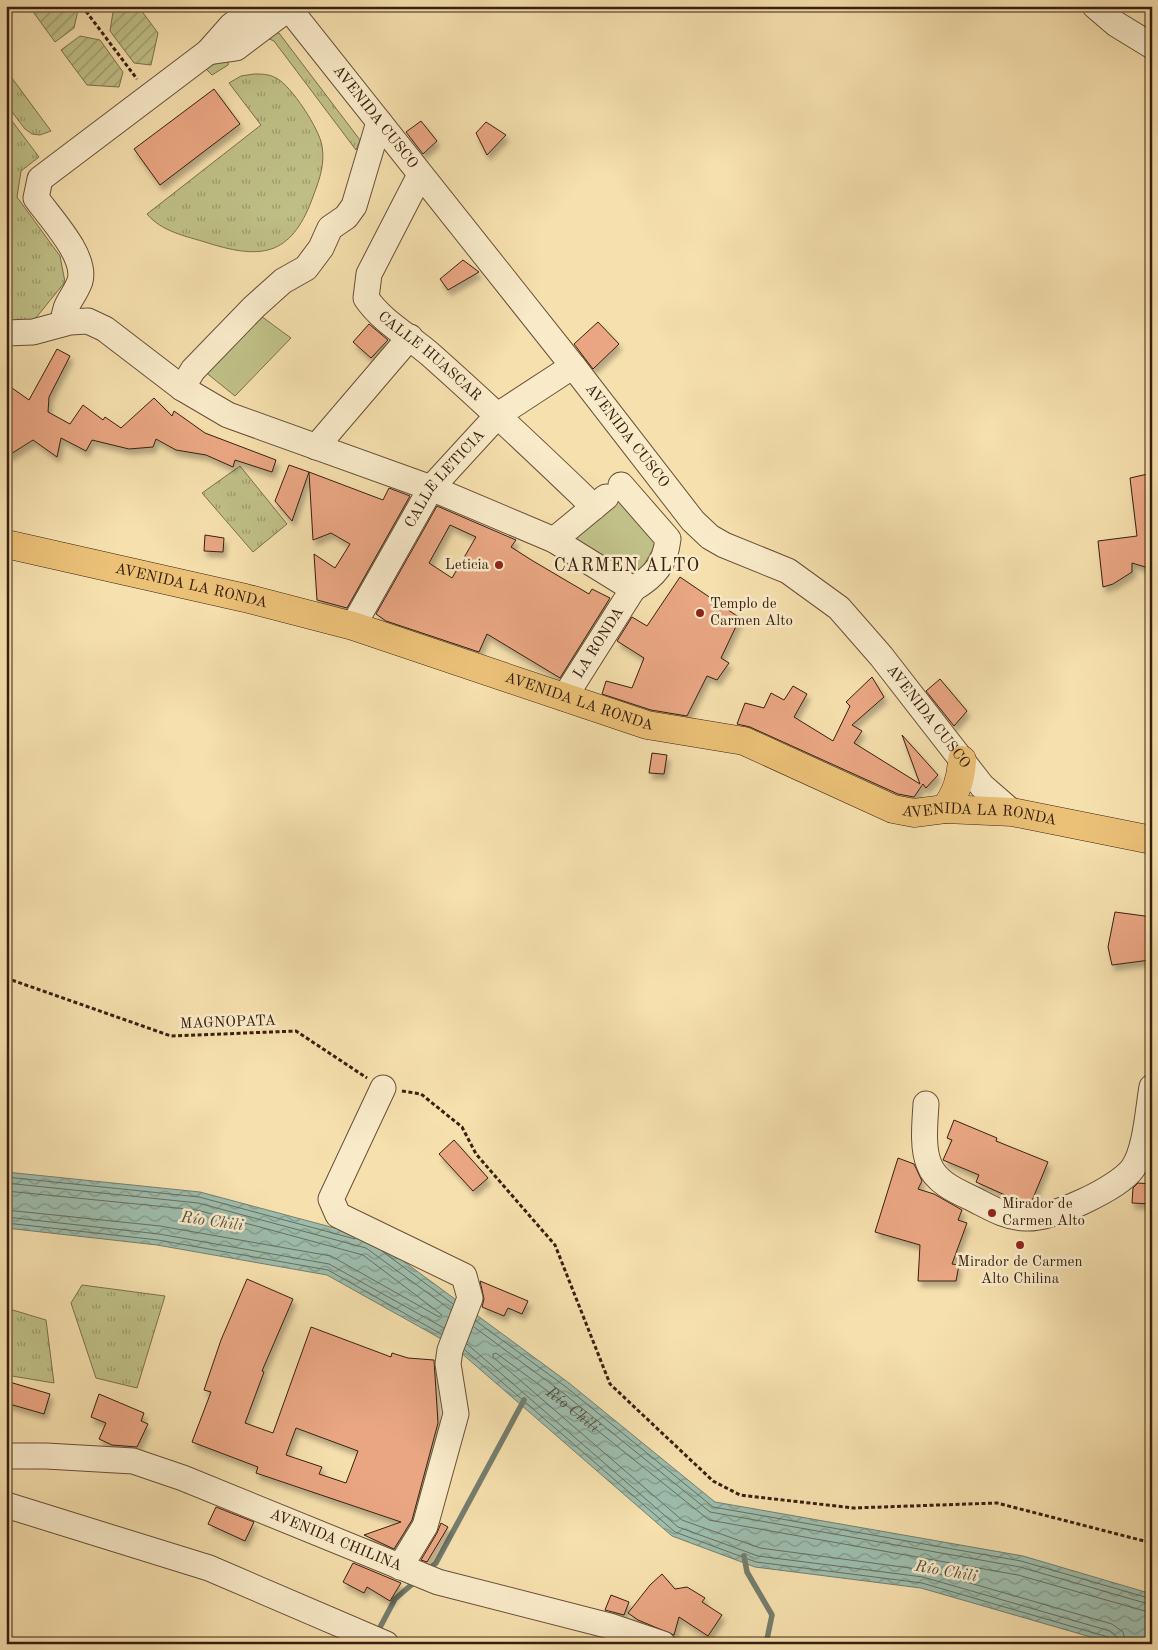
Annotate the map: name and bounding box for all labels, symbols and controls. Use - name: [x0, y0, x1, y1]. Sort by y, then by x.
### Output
- street label: AVENIDA CUSCO: [330, 63, 421, 171]
- street label: CALLE HUASCAR: [375, 309, 484, 404]
- street label: AVENIDA CUSCO: [582, 381, 672, 490]
- street label: CALLE LETICIA: [403, 427, 488, 530]
- district label: CARMEN ALTO: [554, 557, 700, 575]
- place label: Leticia: [445, 558, 490, 573]
- marker: Leticia: [493, 559, 505, 571]
- street label: AVENIDA LA RONDA: [114, 561, 269, 611]
- place label: Templo de Carmen Alto: [710, 597, 793, 629]
- street label: LA RONDA: [571, 604, 627, 681]
- marker: Templo de Carmen Alto: [694, 607, 706, 619]
- street label: AVENIDA CUSCO: [883, 662, 973, 771]
- street label: AVENIDA LA RONDA: [503, 670, 655, 733]
- street label: AVENIDA LA RONDA: [901, 801, 1058, 828]
- street label: MAGNOPATA: [180, 1014, 277, 1032]
- place label: Mirador de Carmen Alto: [1002, 1197, 1085, 1229]
- marker: Mirador de Carmen Alto: [986, 1207, 998, 1219]
- water label: Río Chili: [179, 1210, 245, 1234]
- marker: Mirador de Carmen Alto Chilina: [1014, 1239, 1026, 1251]
- place label: Mirador de Carmen Alto Chilina: [957, 1255, 1083, 1287]
- water label: Río Chili: [542, 1384, 602, 1437]
- street label: AVENIDA CHILINA: [268, 1507, 405, 1574]
- water label: Río Chili: [913, 1558, 979, 1585]

